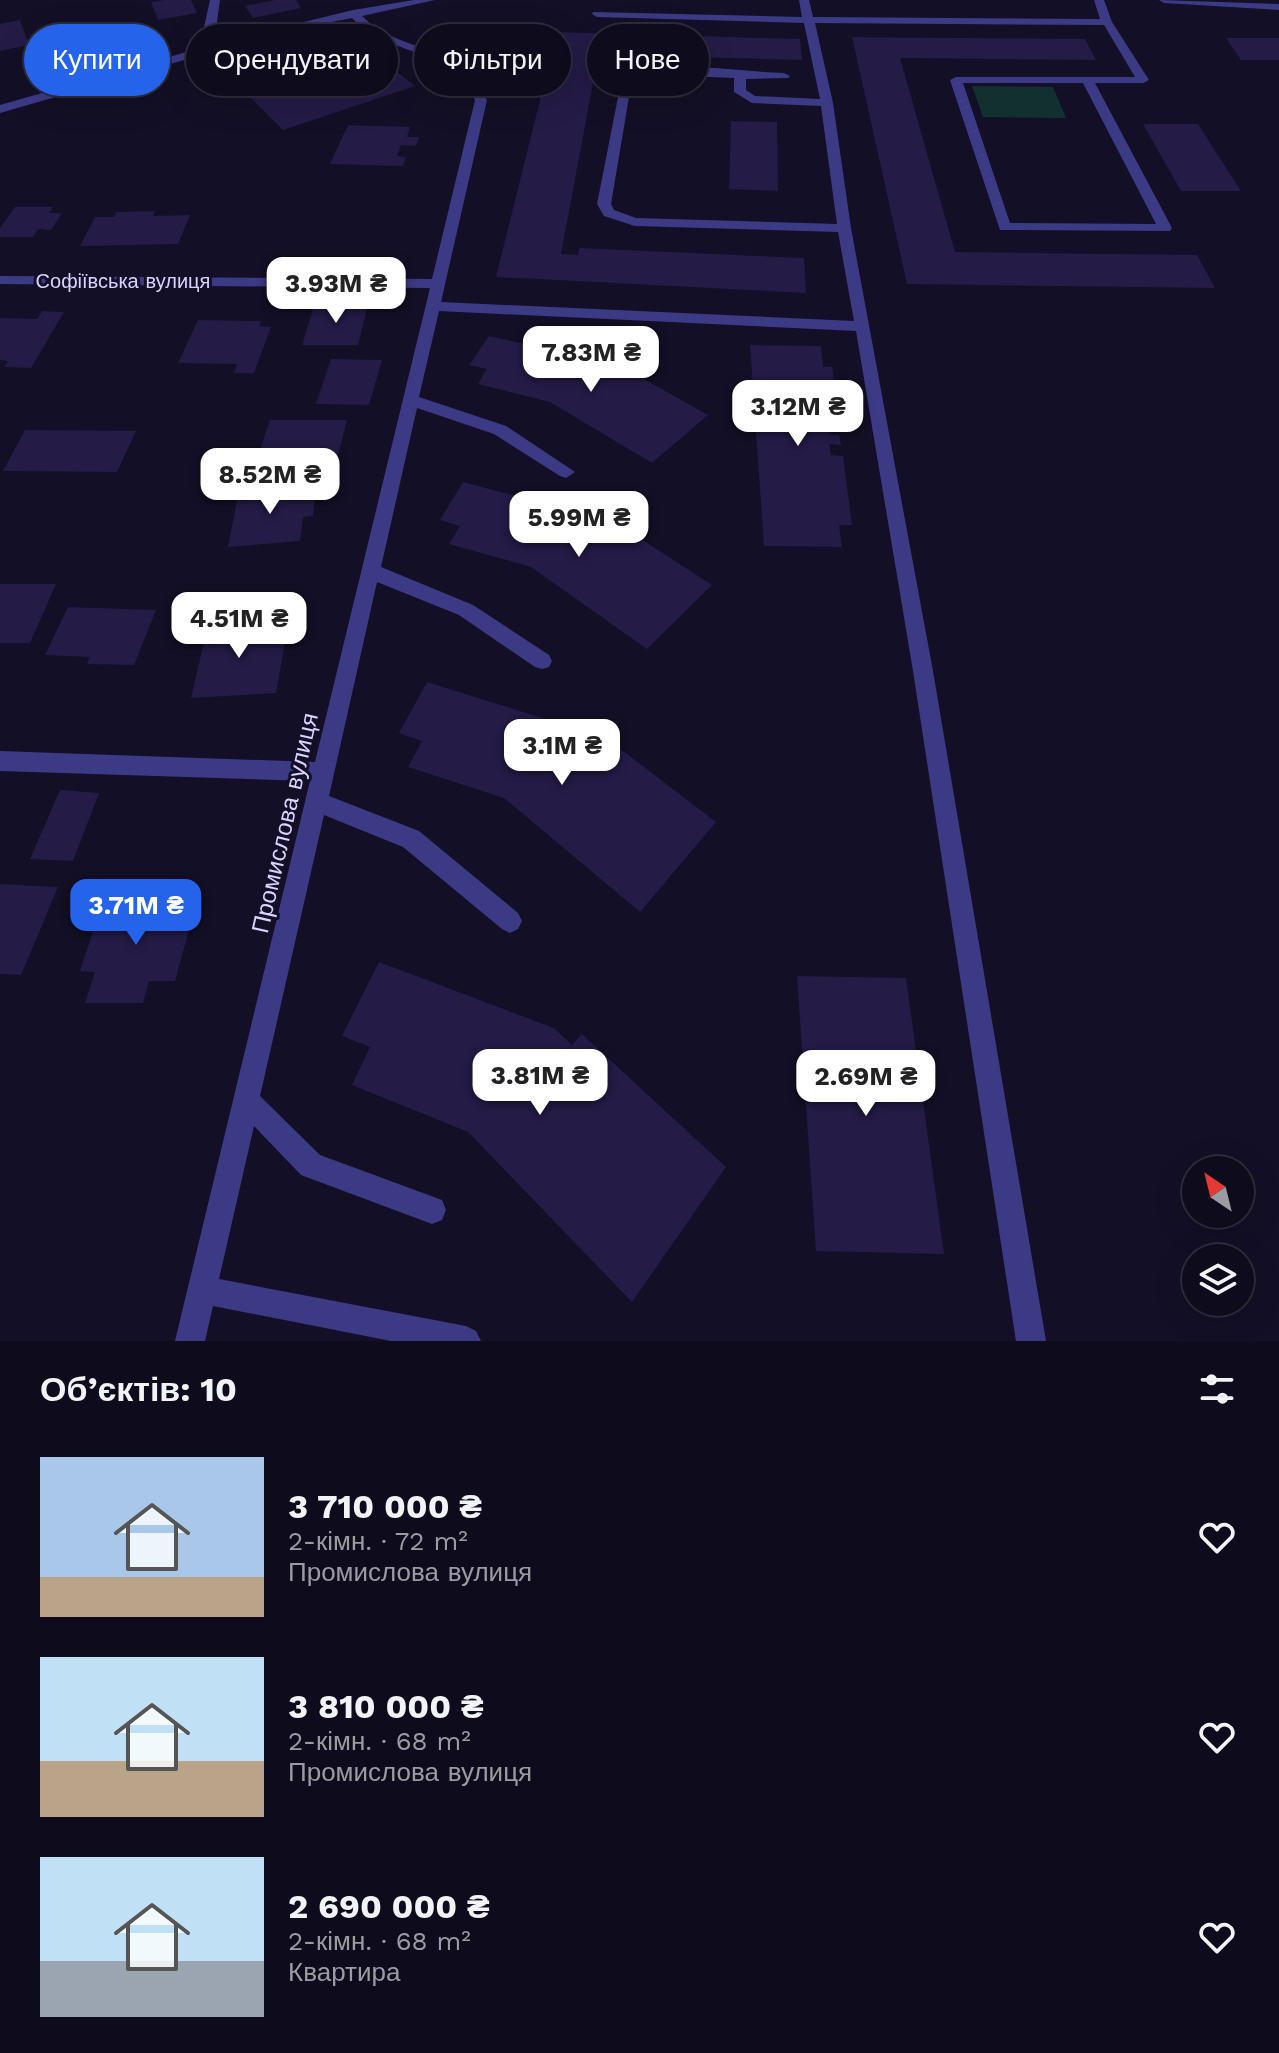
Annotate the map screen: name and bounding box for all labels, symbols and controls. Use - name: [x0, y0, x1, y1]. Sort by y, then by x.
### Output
- chip: Купити: [24, 24, 170, 96]
- chip: Орендувати: [186, 24, 398, 96]
- chip: Фільтри: [414, 24, 571, 96]
- chip: Нове: [587, 24, 709, 96]
- pin: 3.93M ₴: [262, 257, 410, 325]
- text: 3.93M ₴: [285, 268, 387, 298]
- street label: Софіївська вулиця: [36, 269, 210, 293]
- pin: 7.83M ₴: [517, 326, 665, 394]
- text: 7.83M ₴: [541, 337, 641, 367]
- pin: 3.12M ₴: [724, 380, 872, 448]
- text: 3.12M ₴: [750, 391, 846, 421]
- pin: 8.52M ₴: [196, 448, 344, 516]
- text: 8.52M ₴: [219, 459, 321, 489]
- pin: 5.99M ₴: [505, 491, 653, 559]
- text: 5.99M ₴: [527, 502, 631, 532]
- pin: 4.51M ₴: [165, 592, 313, 660]
- text: 4.51M ₴: [189, 603, 289, 633]
- street label: Промислова вулиця: [246, 710, 324, 936]
- pin: 3.1M ₴: [497, 719, 627, 787]
- text: 3.1M ₴: [522, 730, 602, 760]
- pin: 3.71M ₴: [62, 879, 210, 947]
- text: 3.71M ₴: [88, 890, 184, 920]
- pin: 3.81M ₴: [466, 1049, 614, 1117]
- pin: 2.69M ₴: [792, 1050, 940, 1118]
- text: 3.81M ₴: [491, 1060, 589, 1090]
- text: 2.69M ₴: [814, 1061, 918, 1091]
- north arrow: [1182, 1156, 1254, 1228]
- map controls: [1182, 1156, 1254, 1316]
- button: layers: [1182, 1244, 1254, 1316]
- icon: filters: [1195, 1367, 1239, 1411]
- text: Об’єктів: 10: [40, 1369, 237, 1409]
- text: 3 710 000 ₴: [288, 1486, 482, 1526]
- icon: home: [104, 1489, 200, 1585]
- icon: heart: [1195, 1515, 1239, 1559]
- text: 2-кімн. · 72 m²: [288, 1526, 468, 1556]
- text: Промислова вулиця: [288, 1557, 532, 1587]
- text: 3 810 000 ₴: [288, 1686, 484, 1726]
- icon: home: [104, 1689, 200, 1785]
- icon: heart: [1195, 1715, 1239, 1759]
- text: 2-кімн. · 68 m²: [288, 1726, 471, 1756]
- text: Промислова вулиця: [288, 1757, 532, 1787]
- text: 2 690 000 ₴: [288, 1886, 490, 1926]
- icon: home: [104, 1889, 200, 1985]
- icon: heart: [1195, 1915, 1239, 1959]
- text: 2-кімн. · 68 m²: [288, 1926, 471, 1956]
- text: Квартира: [288, 1957, 400, 1987]

